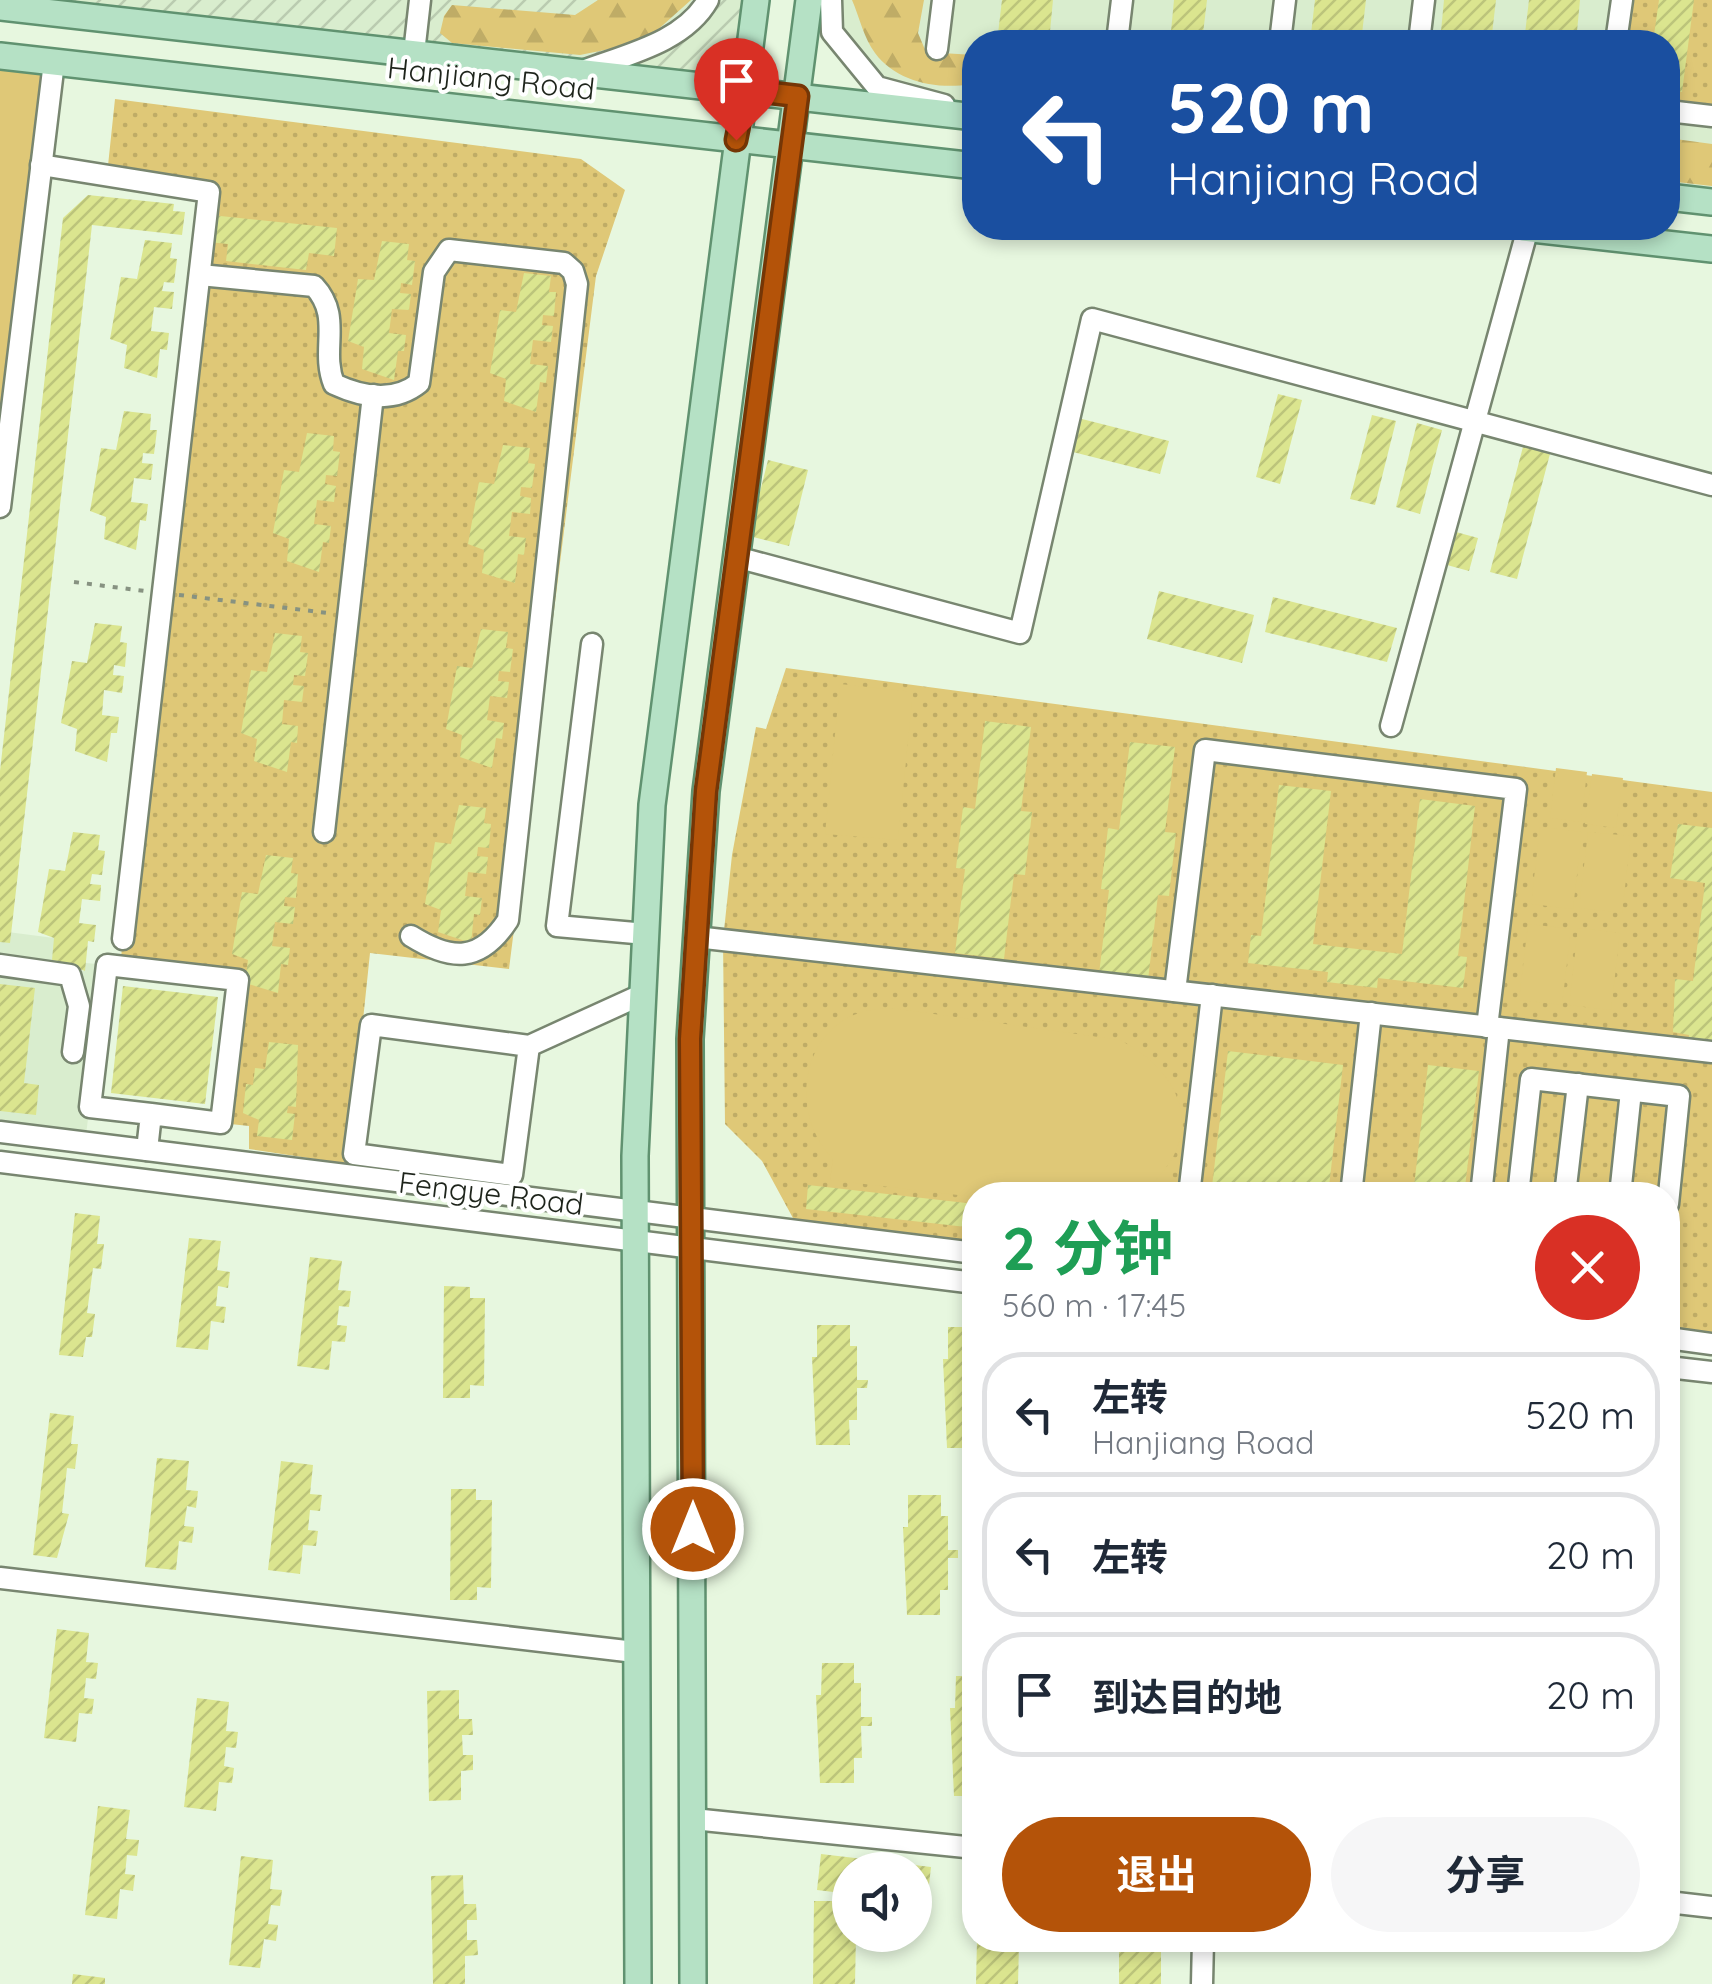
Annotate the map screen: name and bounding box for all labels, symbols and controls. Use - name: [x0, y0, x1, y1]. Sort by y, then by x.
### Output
- pin: [694, 38, 779, 141]
- street label: Hanjiang Road: [385, 48, 597, 108]
- icon: arrive: [709, 53, 764, 108]
- text: 520 m: [1167, 63, 1374, 151]
- icon: left: [1002, 70, 1132, 200]
- text: Hanjiang Road: [1167, 150, 1480, 206]
- street label: Fengye Road: [396, 1163, 586, 1223]
- text: 2 分钟: [1002, 1210, 1173, 1285]
- button: close: [1535, 1215, 1640, 1320]
- text: 560 m · 17:45: [1002, 1285, 1186, 1325]
- text: 左转: [1092, 1373, 1168, 1421]
- icon: left: [1007, 1387, 1062, 1442]
- text: 520 m: [1526, 1391, 1635, 1439]
- text: Hanjiang Road: [1092, 1422, 1314, 1462]
- position arrow: [641, 1477, 745, 1581]
- icon: left: [1007, 1527, 1062, 1582]
- text: 20 m: [1546, 1531, 1635, 1579]
- text: 左转: [1092, 1533, 1168, 1581]
- icon: arrive: [1007, 1667, 1062, 1722]
- text: 20 m: [1546, 1671, 1635, 1719]
- text: 到达目的地: [1092, 1673, 1282, 1721]
- button: 退出: [1002, 1817, 1311, 1932]
- button: 分享: [1331, 1817, 1640, 1932]
- map controls: [832, 1852, 932, 1952]
- button: sound: [832, 1852, 932, 1952]

